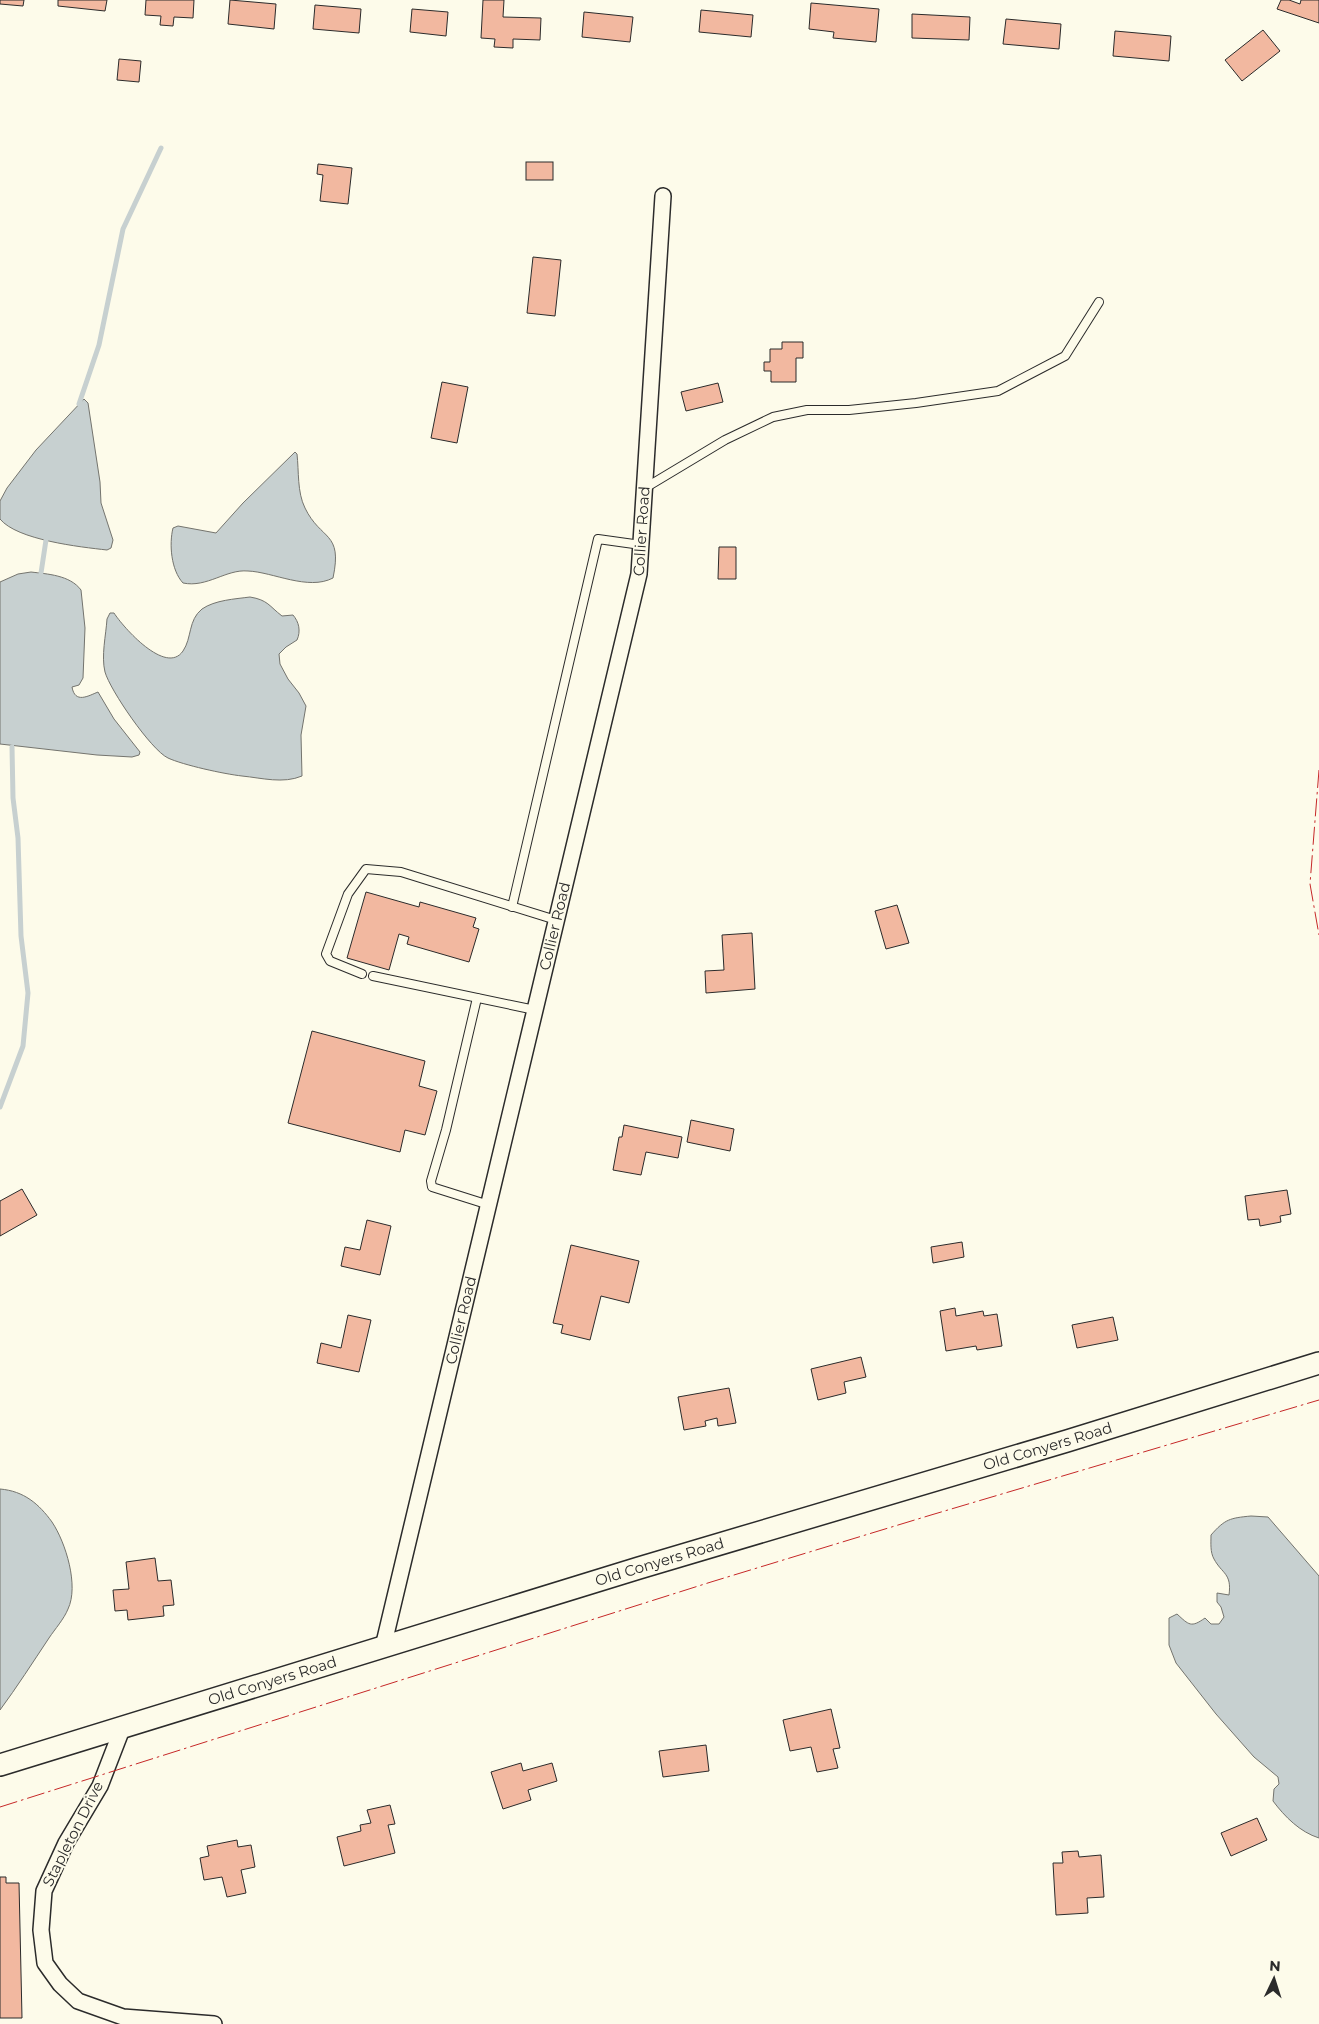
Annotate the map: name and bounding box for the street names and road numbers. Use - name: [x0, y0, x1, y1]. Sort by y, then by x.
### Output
- street label: Collier Road: [629, 486, 654, 577]
- street label: Collier Road: [535, 880, 574, 972]
- street label: Collier Road: [441, 1274, 480, 1366]
- street label: Old Conyers Road: [981, 1418, 1114, 1474]
- street label: Old Conyers Road: [593, 1533, 726, 1590]
- street label: Old Conyers Road: [205, 1652, 339, 1709]
- street label: Stapleton Drive: [38, 1778, 107, 1890]

